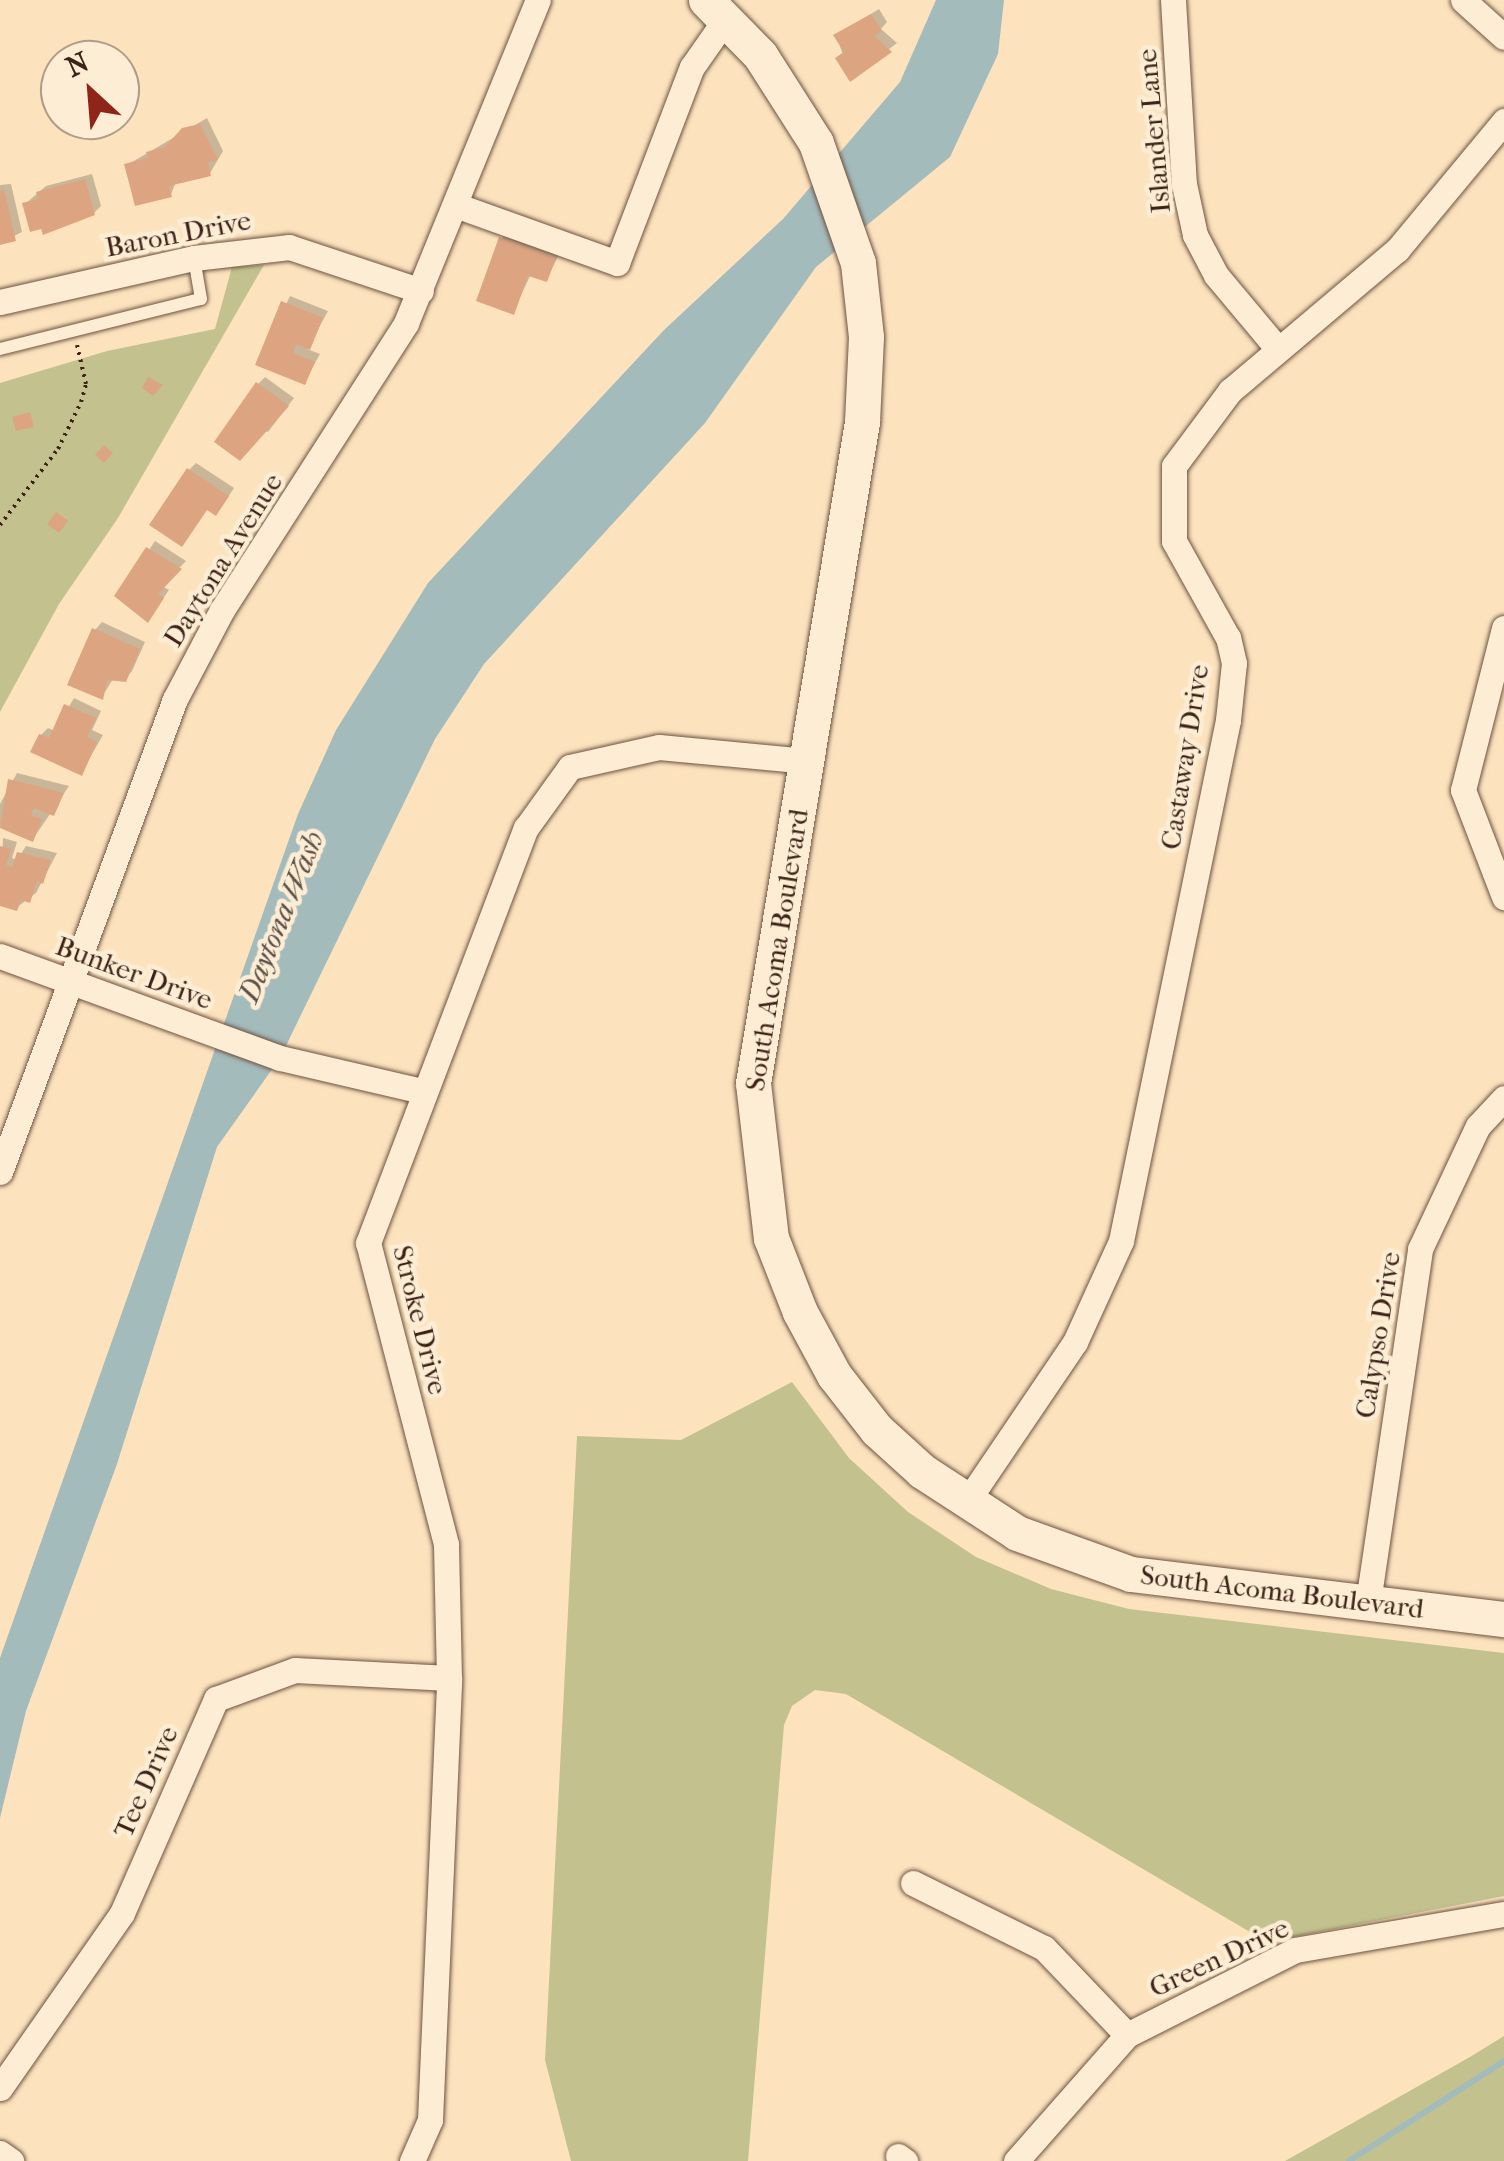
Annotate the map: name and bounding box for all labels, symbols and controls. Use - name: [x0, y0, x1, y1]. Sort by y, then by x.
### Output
- north arrow: [40, 40, 140, 140]
- text: N: [61, 45, 94, 84]
- street label: Islander Lane: [1130, 47, 1178, 215]
- street label: Baron Drive: [102, 203, 254, 265]
- street label: Daytona Avenue: [156, 467, 290, 653]
- street label: Castaway Drive: [1154, 662, 1216, 852]
- street label: South Acoma Boulevard: [738, 806, 816, 1094]
- water label: Daytona Wash: [231, 826, 333, 1008]
- street label: Bunker Drive: [51, 929, 217, 1017]
- street label: Stroke Drive: [385, 1242, 455, 1398]
- street label: Calypso Drive: [1348, 1249, 1408, 1421]
- street label: South Acoma Boulevard: [1138, 1558, 1426, 1626]
- street label: Tee Drive: [107, 1721, 185, 1843]
- street label: Green Drive: [1144, 1911, 1294, 2005]

